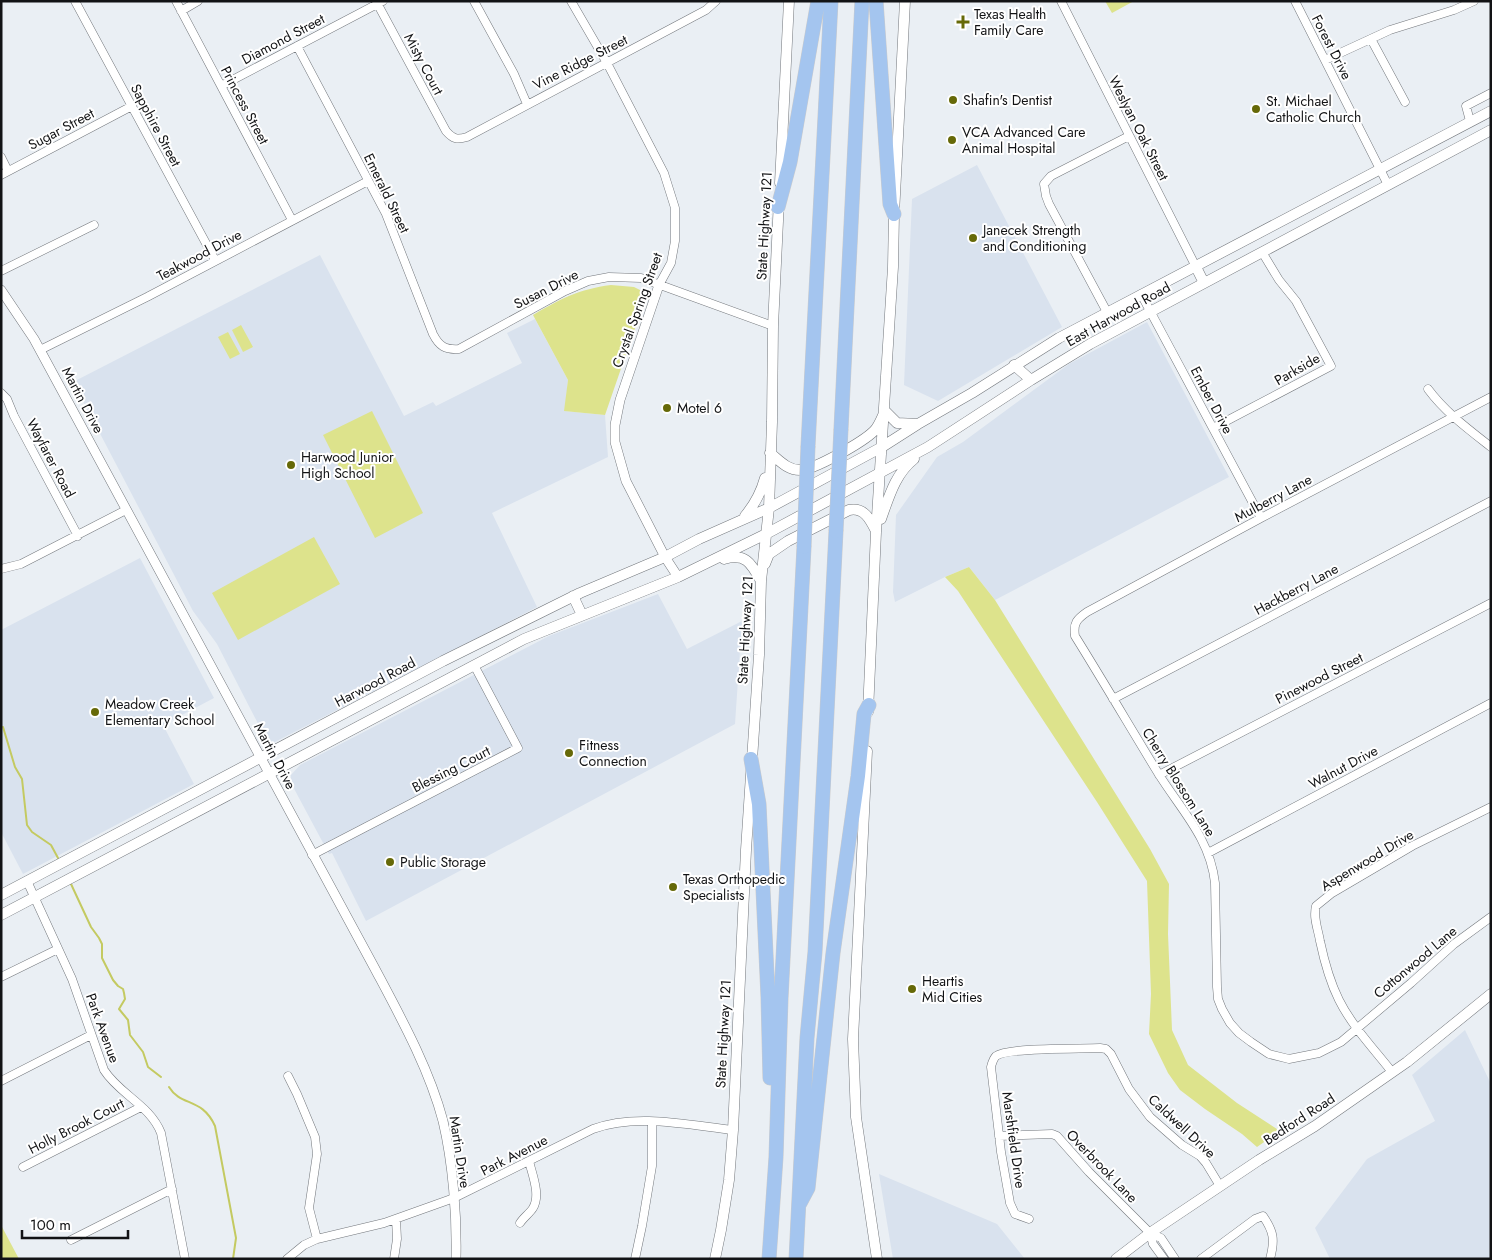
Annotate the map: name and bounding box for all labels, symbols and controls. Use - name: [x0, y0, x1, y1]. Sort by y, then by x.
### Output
- place label: Texas Health Family Care: [974, 4, 1046, 40]
- street label: Diamond Street: [238, 8, 329, 69]
- street label: Forest Drive: [1307, 11, 1357, 83]
- marker: Texas Health Family Care: [956, 15, 970, 29]
- street label: Vine Ridge Street: [529, 29, 631, 94]
- street label: Misty Court: [399, 30, 449, 99]
- street label: Princess Street: [216, 62, 274, 148]
- street label: Weslyan Oak Street: [1104, 72, 1174, 184]
- street label: Sapphire Street: [126, 80, 186, 170]
- place label: Shafin's Dentist: [963, 90, 1052, 110]
- place label: St. Michael Catholic Church: [1266, 91, 1361, 127]
- marker: Shafin's Dentist: [947, 94, 959, 106]
- street label: Sugar Street: [24, 103, 98, 155]
- marker: St. Michael Catholic Church: [1250, 103, 1262, 115]
- place label: VCA Advanced Care Animal Hospital: [962, 122, 1086, 158]
- marker: VCA Advanced Care Animal Hospital: [946, 134, 958, 146]
- street label: Emerald Street: [359, 150, 415, 237]
- street label: State Highway 121: [751, 171, 777, 281]
- place label: Janecek Strength and Conditioning: [981, 220, 1086, 256]
- street label: Teakwood Drive: [153, 224, 245, 286]
- marker: Janecek Strength and Conditioning: [967, 232, 979, 244]
- street label: Crystal Spring Street: [607, 249, 667, 370]
- street label: Susan Drive: [510, 264, 582, 314]
- street label: East Harwood Road: [1062, 277, 1174, 351]
- street label: Parkside: [1271, 348, 1323, 390]
- street label: Martin Drive: [57, 363, 109, 437]
- street label: Ember Drive: [1186, 363, 1238, 437]
- place label: Motel 6: [677, 398, 722, 418]
- marker: Motel 6: [661, 402, 673, 414]
- street label: Wayfarer Road: [22, 415, 80, 501]
- place label: Harwood Junior High School: [301, 447, 394, 483]
- marker: Harwood Junior High School: [285, 459, 297, 471]
- street label: Mulberry Lane: [1231, 469, 1315, 527]
- street label: Hackberry Lane: [1250, 558, 1342, 620]
- street label: State Highway 121: [732, 575, 758, 685]
- street label: Pinewood Street: [1272, 647, 1367, 709]
- street label: Harwood Road: [331, 652, 419, 712]
- place label: Meadow Creek Elementary School: [105, 694, 215, 730]
- marker: Meadow Creek Elementary School: [89, 706, 101, 718]
- street label: Martin Drive: [249, 719, 301, 793]
- street label: Cherry Blossom Lane: [1137, 724, 1221, 840]
- place label: Fitness Connection: [579, 735, 647, 771]
- street label: Blessing Court: [408, 740, 494, 797]
- street label: Walnut Drive: [1305, 740, 1381, 794]
- marker: Fitness Connection: [563, 747, 575, 759]
- street label: Aspenwood Drive: [1317, 824, 1417, 896]
- place label: Public Storage: [400, 852, 486, 872]
- marker: Public Storage: [384, 856, 396, 868]
- place label: Texas Orthopedic Specialists: [683, 869, 785, 905]
- marker: Texas Orthopedic Specialists: [667, 881, 679, 893]
- street label: Cottonwood Lane: [1369, 921, 1461, 1003]
- place label: Heartis Mid Cities: [922, 971, 983, 1007]
- street label: State Highway 121: [710, 979, 736, 1089]
- marker: Heartis Mid Cities: [906, 983, 918, 995]
- street label: Park Avenue: [81, 990, 125, 1066]
- street label: Bedford Road: [1259, 1088, 1339, 1150]
- street label: Caldwell Drive: [1144, 1089, 1220, 1163]
- street label: Marshfield Drive: [997, 1090, 1031, 1190]
- street label: Holly Brook Court: [25, 1093, 128, 1159]
- street label: Martin Drive: [444, 1115, 476, 1189]
- street label: Overbrook Lane: [1062, 1125, 1142, 1207]
- street label: Park Avenue: [477, 1130, 551, 1180]
- scale bar: [22, 1208, 129, 1240]
- text: 100 m: [30, 1214, 71, 1236]

